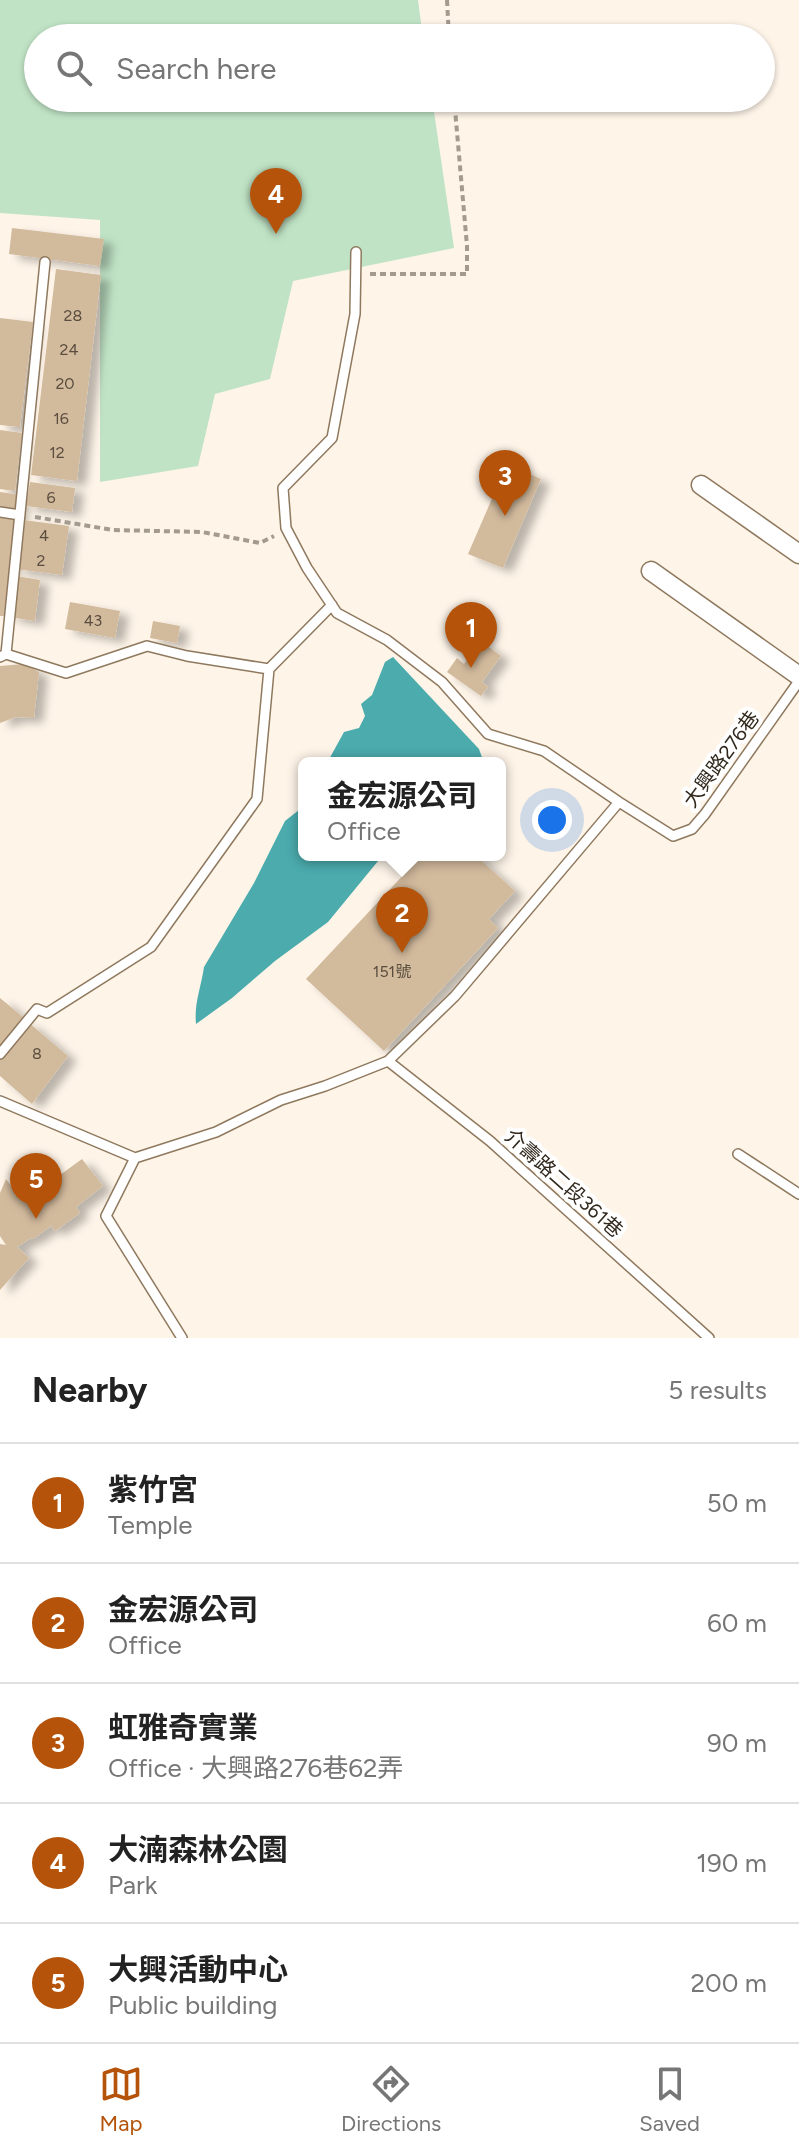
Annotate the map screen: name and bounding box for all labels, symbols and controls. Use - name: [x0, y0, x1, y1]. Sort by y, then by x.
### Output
- search box: [24, 24, 775, 112]
- icon: search: [52, 46, 96, 90]
- text: Search here: [116, 50, 276, 87]
- pin: 4: [250, 168, 302, 234]
- house number: 28: [64, 306, 82, 325]
- house number: 24: [60, 340, 78, 359]
- house number: 20: [55, 374, 75, 393]
- house number: 16: [53, 409, 69, 428]
- house number: 12: [49, 443, 65, 462]
- pin: 3: [479, 450, 531, 516]
- house number: 6: [46, 488, 56, 507]
- house number: 4: [39, 526, 49, 545]
- house number: 2: [37, 551, 45, 570]
- pin: 1: [445, 602, 497, 668]
- house number: 43: [84, 611, 102, 630]
- street label: 大興路276巷: [678, 706, 764, 812]
- popup: [298, 757, 506, 861]
- text: 金宏源公司: [327, 777, 477, 814]
- your location: [532, 800, 572, 840]
- text: Office: [327, 815, 401, 847]
- pin: 2: [376, 887, 428, 953]
- house number: 151號: [373, 962, 411, 981]
- house number: 8: [32, 1044, 42, 1063]
- street label: 介壽路二段361巷: [500, 1124, 628, 1242]
- pin: 5: [10, 1153, 62, 1219]
- text: Nearby: [32, 1370, 147, 1411]
- text: 5 results: [668, 1374, 767, 1406]
- text: 紫竹宮: [108, 1471, 198, 1508]
- text: 1: [53, 1487, 63, 1519]
- text: 50 m: [707, 1487, 767, 1519]
- text: Temple: [108, 1509, 192, 1541]
- text: 金宏源公司: [108, 1591, 258, 1628]
- text: 2: [50, 1607, 66, 1639]
- text: 60 m: [707, 1607, 767, 1639]
- text: Office: [108, 1629, 182, 1661]
- text: 虹雅奇實業: [108, 1709, 258, 1746]
- text: 3: [51, 1727, 65, 1759]
- text: 90 m: [707, 1727, 767, 1759]
- text: Office · 大興路276巷62弄: [108, 1752, 404, 1784]
- text: 大湳森林公園: [108, 1831, 288, 1868]
- text: 4: [50, 1847, 66, 1879]
- text: 190 m: [696, 1847, 767, 1879]
- text: Park: [108, 1869, 157, 1901]
- text: 大興活動中心: [108, 1951, 288, 1988]
- text: 5: [50, 1967, 66, 1999]
- text: 200 m: [691, 1967, 767, 1999]
- text: Public building: [108, 1989, 277, 2021]
- tab: Map: [99, 2062, 143, 2137]
- tab: Directions: [341, 2062, 441, 2137]
- tab: Saved: [639, 2062, 700, 2137]

